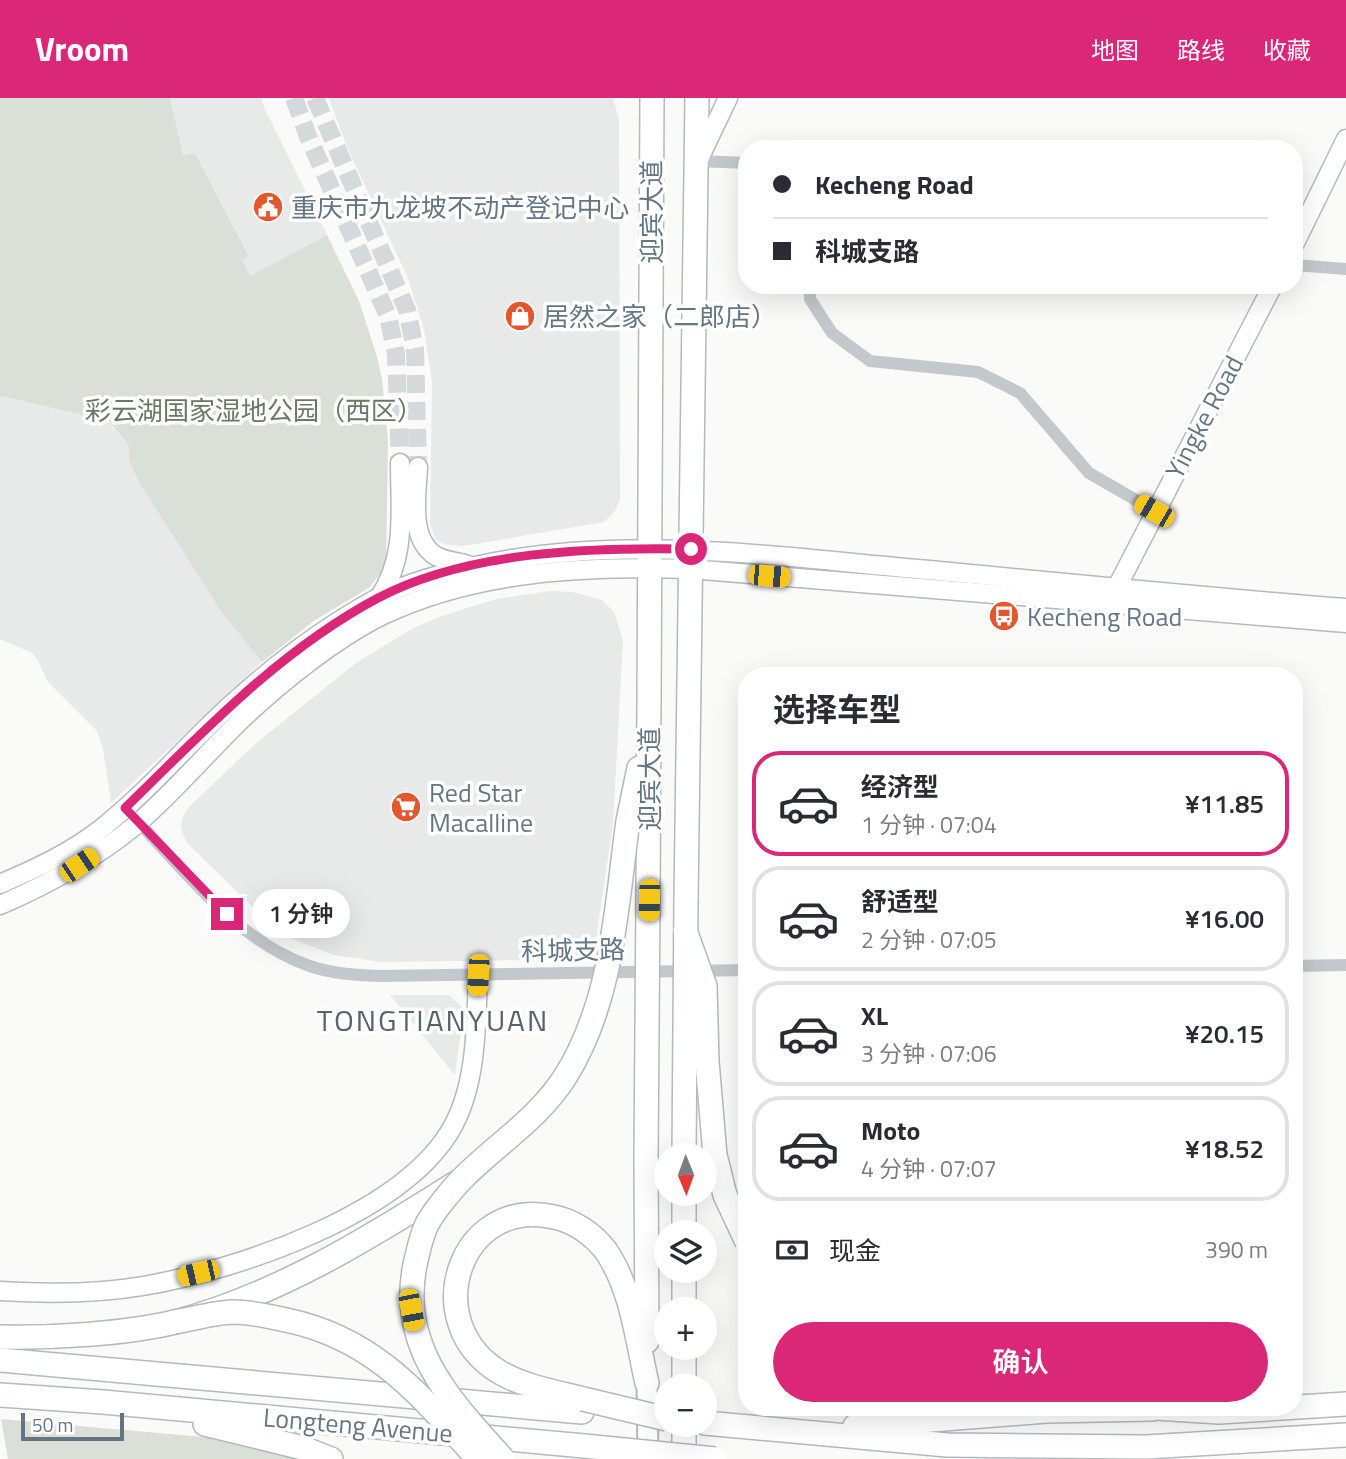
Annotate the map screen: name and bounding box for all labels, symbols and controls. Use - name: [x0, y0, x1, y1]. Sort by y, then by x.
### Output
- text: Vroom: [35, 24, 129, 74]
- text: 地图: [1091, 32, 1139, 68]
- text: 路线: [1177, 32, 1225, 68]
- text: 收藏: [1263, 32, 1311, 68]
- street label: 迎宾大道: [632, 160, 671, 264]
- text: Kecheng Road: [815, 165, 974, 204]
- place label: 重庆市九龙坡不动产登记中心: [291, 188, 629, 227]
- public building icon: 重庆市九龙坡不动产登记中心: [251, 190, 285, 224]
- text: 科城支路: [815, 232, 919, 271]
- place label: 居然之家（二郎店）: [543, 297, 777, 336]
- shop icon: 居然之家（二郎店）: [503, 299, 537, 333]
- street label: Yingke Road: [1155, 349, 1253, 485]
- park label: 彩云湖国家湿地公园（西区）: [85, 391, 423, 430]
- car: [1131, 491, 1178, 531]
- route start: [675, 533, 707, 565]
- car: [748, 564, 791, 588]
- place label: Kecheng Road: [1027, 597, 1182, 636]
- bus stop icon: Kecheng Road: [987, 599, 1021, 633]
- text: 选择车型: [773, 685, 901, 733]
- street label: 迎宾大道: [630, 727, 669, 831]
- text: 经济型: [861, 767, 939, 806]
- icon: car: [777, 772, 840, 835]
- place label: Red Star Macalline: [429, 773, 533, 842]
- text: ¥11.85: [1185, 784, 1264, 823]
- supermarket icon: Red Star Macalline: [389, 790, 423, 824]
- text: 1 分钟 · 07:04: [861, 807, 997, 842]
- car: [56, 845, 103, 885]
- car: [639, 879, 660, 921]
- text: 舒适型: [861, 882, 939, 921]
- icon: car: [777, 887, 840, 950]
- callout: 1 分钟: [252, 890, 350, 938]
- text: 1 分钟: [269, 896, 333, 931]
- route end: [211, 898, 243, 930]
- text: ¥16.00: [1185, 899, 1264, 938]
- text: 2 分钟 · 07:05: [861, 922, 997, 957]
- street label: 科城支路: [521, 930, 625, 970]
- car: [467, 953, 490, 997]
- text: XL: [861, 996, 888, 1035]
- district label: TONGTIANYUAN: [317, 997, 549, 1043]
- icon: car: [777, 1002, 840, 1065]
- text: ¥20.15: [1185, 1014, 1264, 1053]
- text: 3 分钟 · 07:06: [861, 1036, 997, 1071]
- text: Moto: [861, 1111, 920, 1150]
- icon: car: [777, 1117, 840, 1180]
- text: ¥18.52: [1185, 1129, 1264, 1168]
- north arrow: [654, 1143, 718, 1206]
- map controls: [654, 1143, 717, 1437]
- text: 4 分钟 · 07:07: [861, 1151, 997, 1186]
- button: layers: [654, 1220, 717, 1283]
- icon: cash: [773, 1231, 811, 1269]
- text: 现金: [829, 1231, 881, 1270]
- text: 390 m: [1205, 1232, 1268, 1267]
- car: [176, 1258, 221, 1288]
- car: [397, 1287, 426, 1333]
- button: +: [654, 1297, 717, 1360]
- button: 确认: [773, 1322, 1268, 1402]
- button: −: [654, 1374, 717, 1437]
- street label: Longteng Avenue: [262, 1397, 454, 1453]
- scale bar: [21, 1410, 124, 1442]
- text: 50 m: [32, 1410, 73, 1439]

